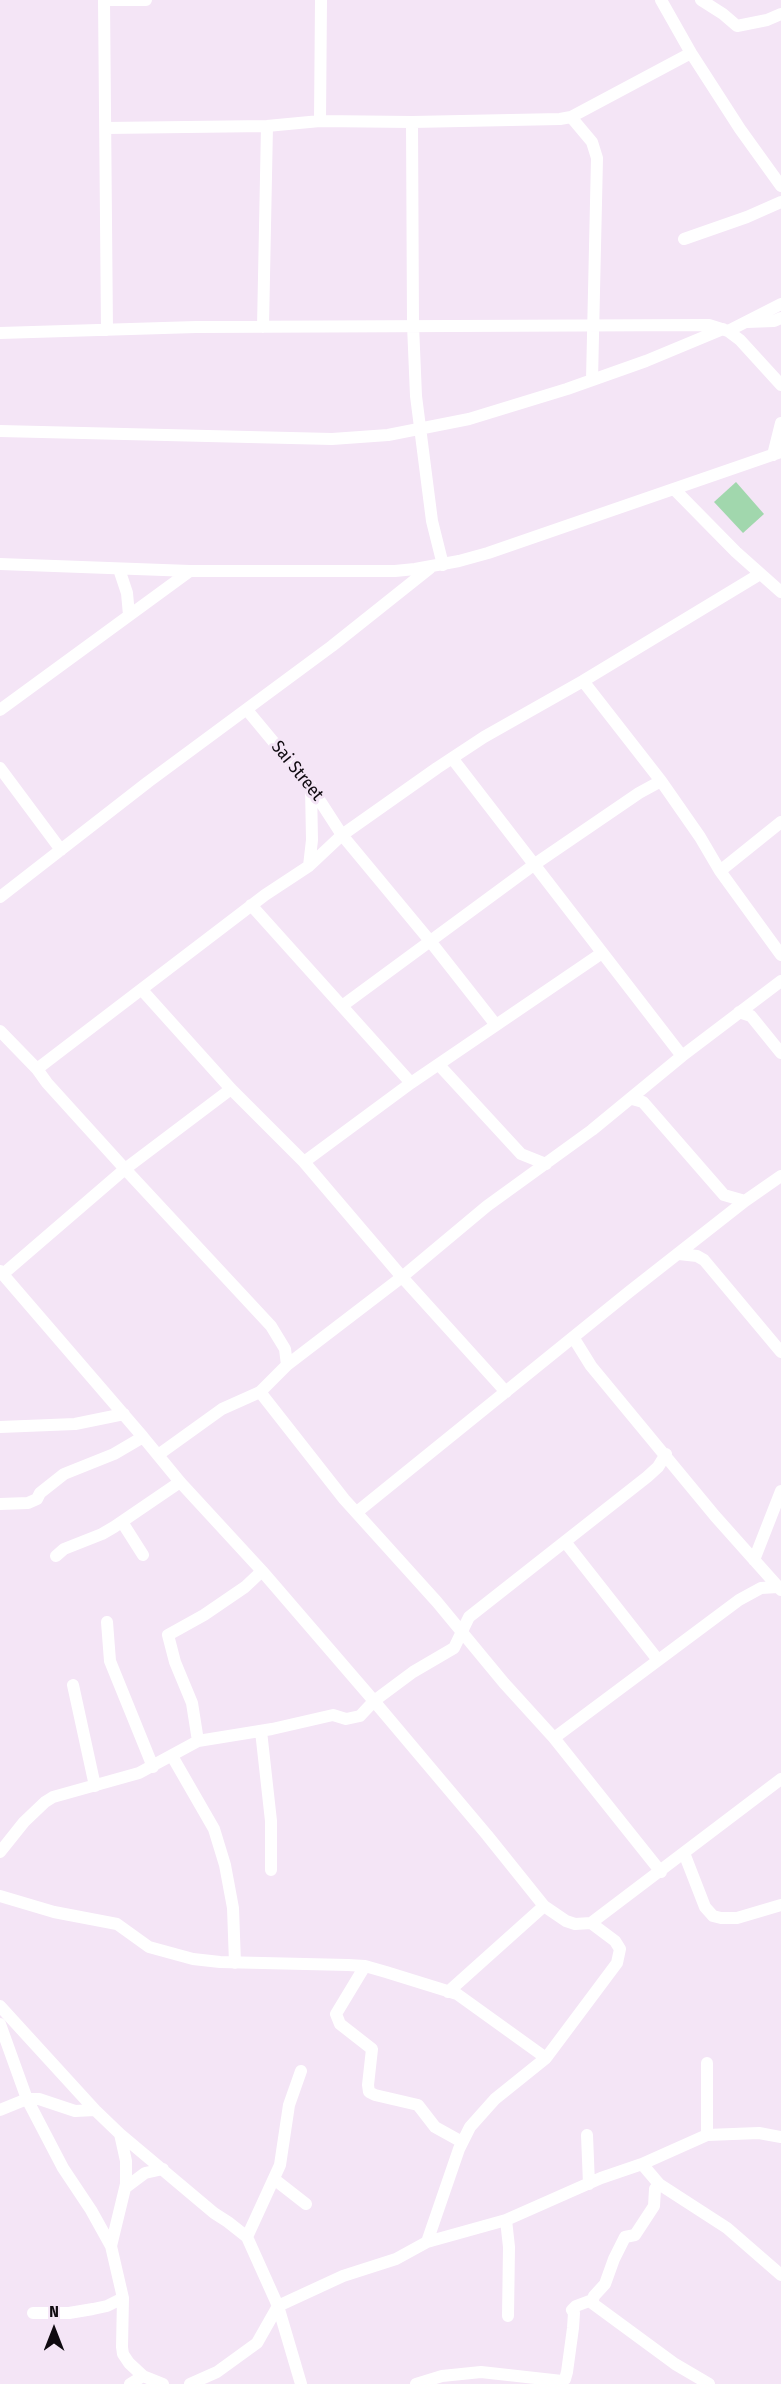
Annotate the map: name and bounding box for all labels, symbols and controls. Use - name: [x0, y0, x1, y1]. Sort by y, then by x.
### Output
- street label: Sai Street: [266, 737, 328, 805]
- north arrow: [24, 2300, 84, 2360]
- text: N: [49, 2302, 59, 2321]

